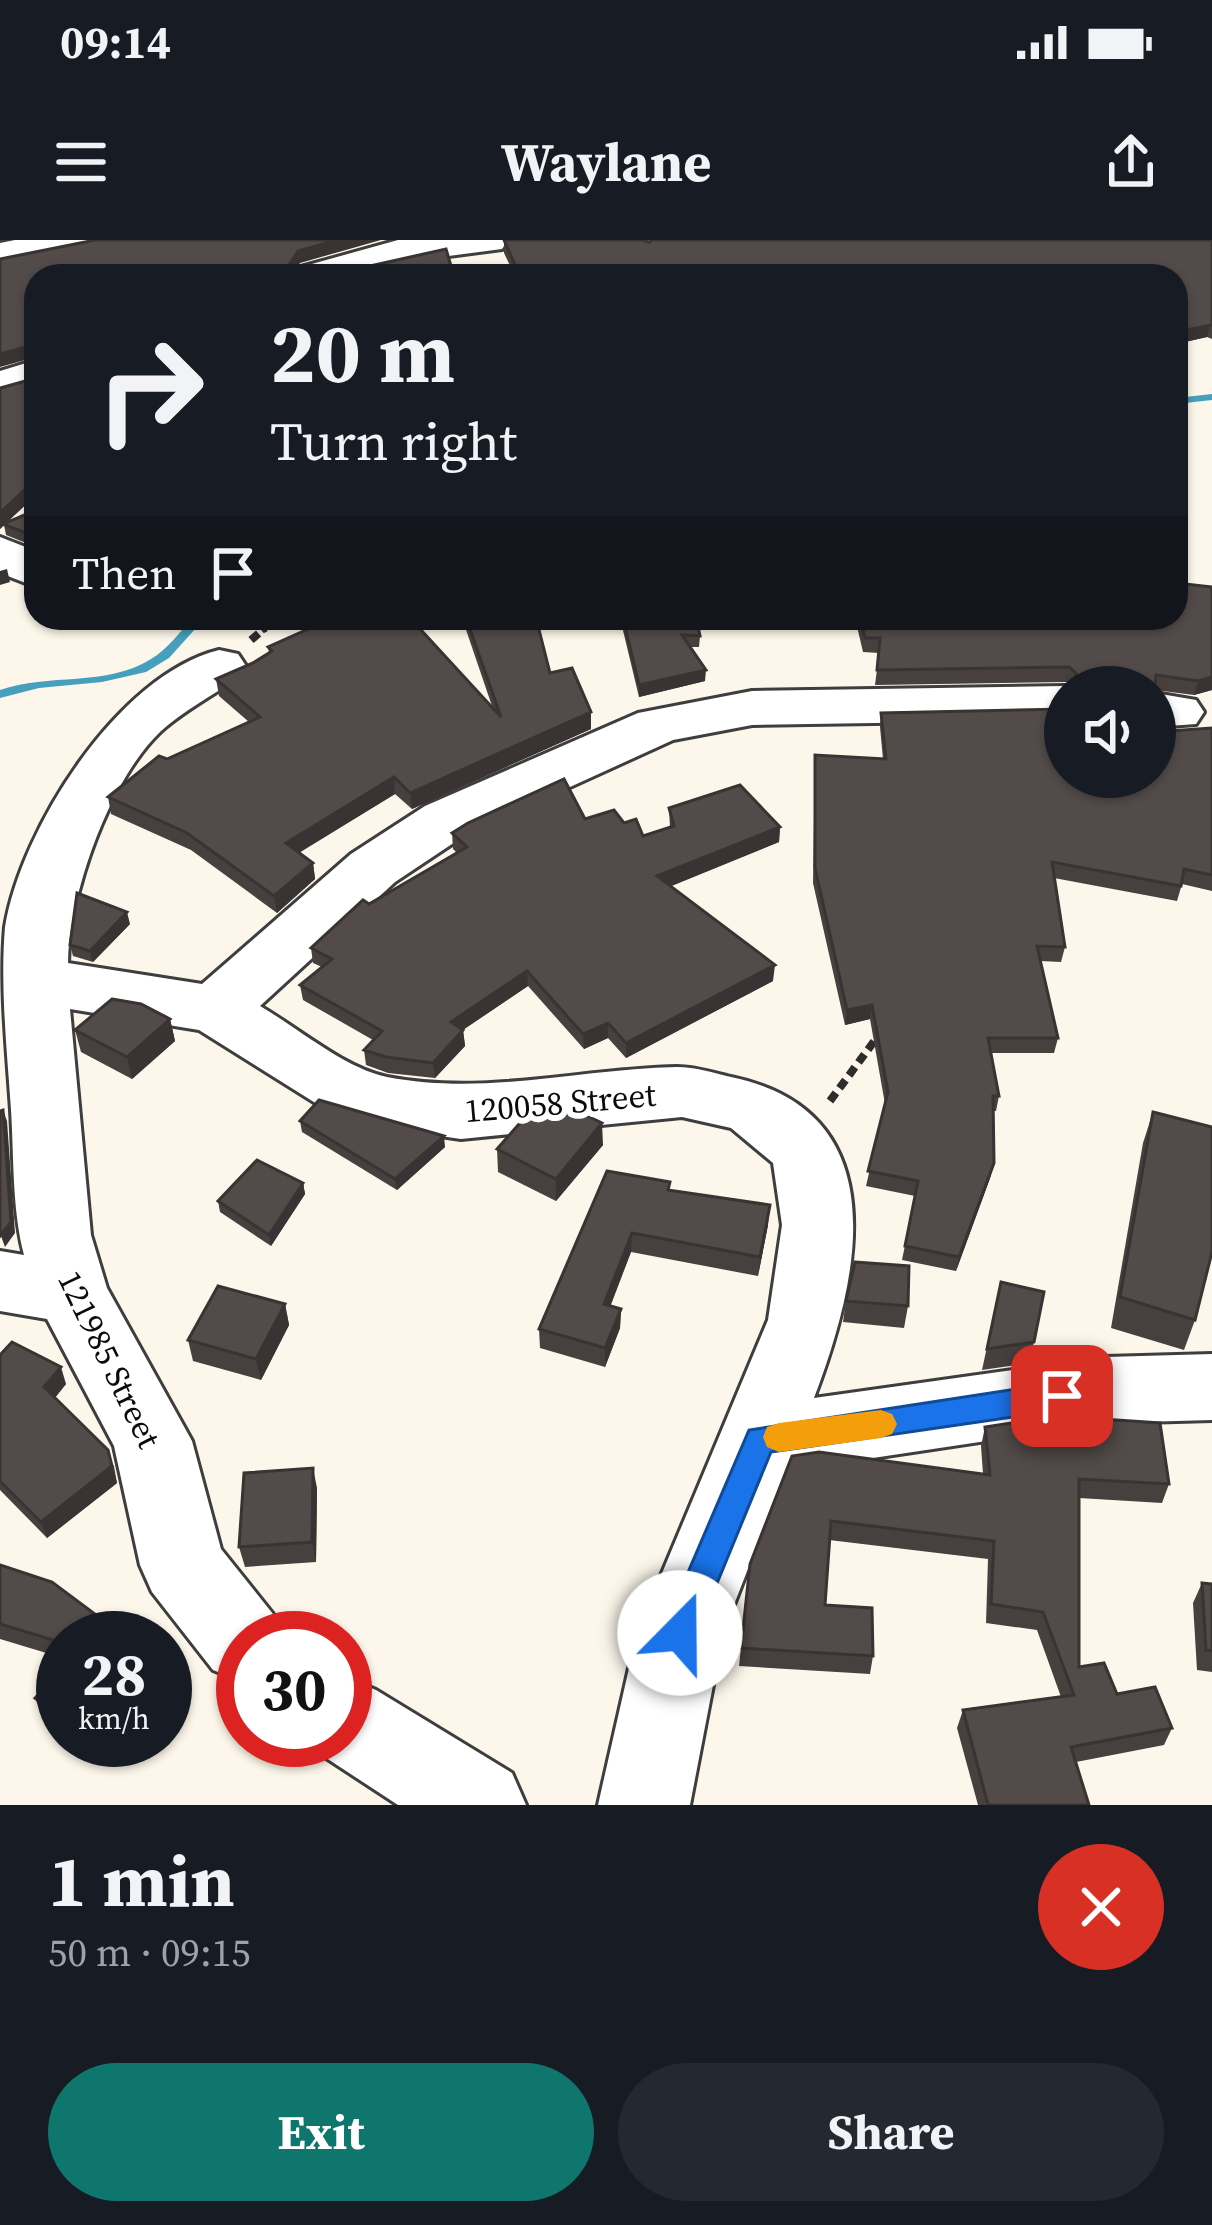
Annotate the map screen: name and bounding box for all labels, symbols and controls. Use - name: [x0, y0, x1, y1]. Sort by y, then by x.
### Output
- text: 09:14: [60, 11, 171, 73]
- text: Waylane: [501, 125, 711, 199]
- icon: menu: [48, 129, 114, 195]
- icon: share: [1098, 129, 1164, 195]
- text: 20 m: [270, 295, 455, 410]
- icon: right: [72, 312, 228, 468]
- text: Turn right: [270, 404, 517, 478]
- icon: arrive: [200, 540, 266, 606]
- text: Then: [72, 542, 176, 604]
- map controls: [1044, 666, 1176, 798]
- button: sound: [1044, 666, 1176, 798]
- street label: 120058 Street: [462, 1072, 658, 1133]
- street label: 121985 Street: [47, 1263, 172, 1456]
- pin: [1011, 1345, 1113, 1447]
- icon: arrive: [1029, 1363, 1095, 1429]
- position arrow: [617, 1570, 743, 1696]
- speed limit sign: 30: [216, 1611, 372, 1767]
- text: 28: [81, 1633, 147, 1715]
- text: km/h: [78, 1698, 150, 1739]
- text: 1 min: [48, 1831, 235, 1930]
- button: close: [1038, 1844, 1164, 1970]
- text: 50 m · 09:15: [48, 1926, 251, 1979]
- button: Exit: [48, 2063, 594, 2201]
- button: Share: [618, 2063, 1164, 2201]

